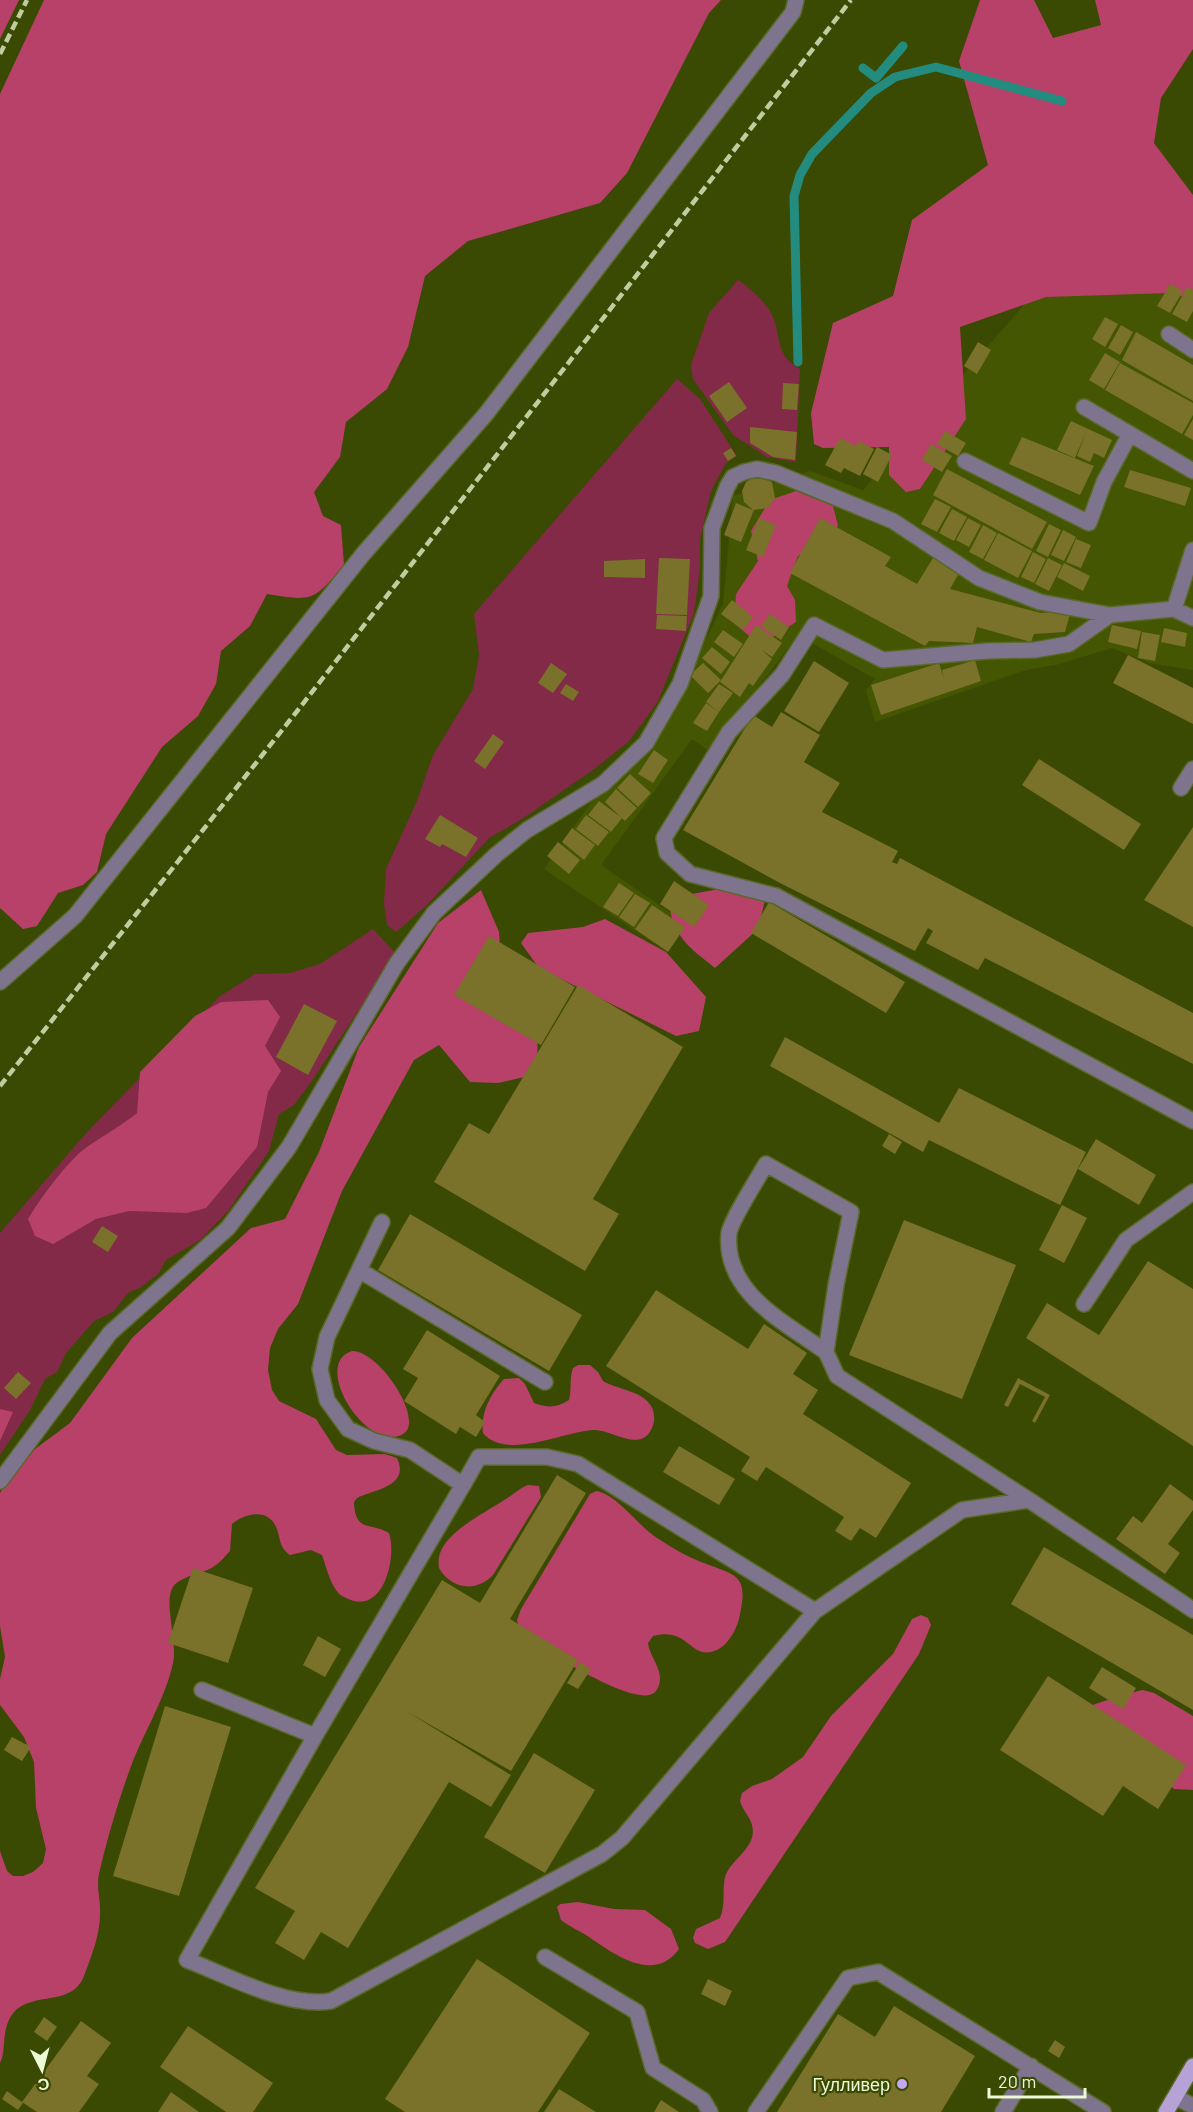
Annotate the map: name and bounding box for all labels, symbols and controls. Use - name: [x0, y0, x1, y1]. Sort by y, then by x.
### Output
- north arrow: [12, 2040, 72, 2100]
- scale bar: [989, 2061, 1085, 2099]
- text: 20 m: [998, 2070, 1036, 2092]
- place label: Гулливер: [812, 2073, 890, 2095]
- text: С: [36, 2075, 50, 2096]
- marker: Гулливер: [895, 2077, 909, 2091]

